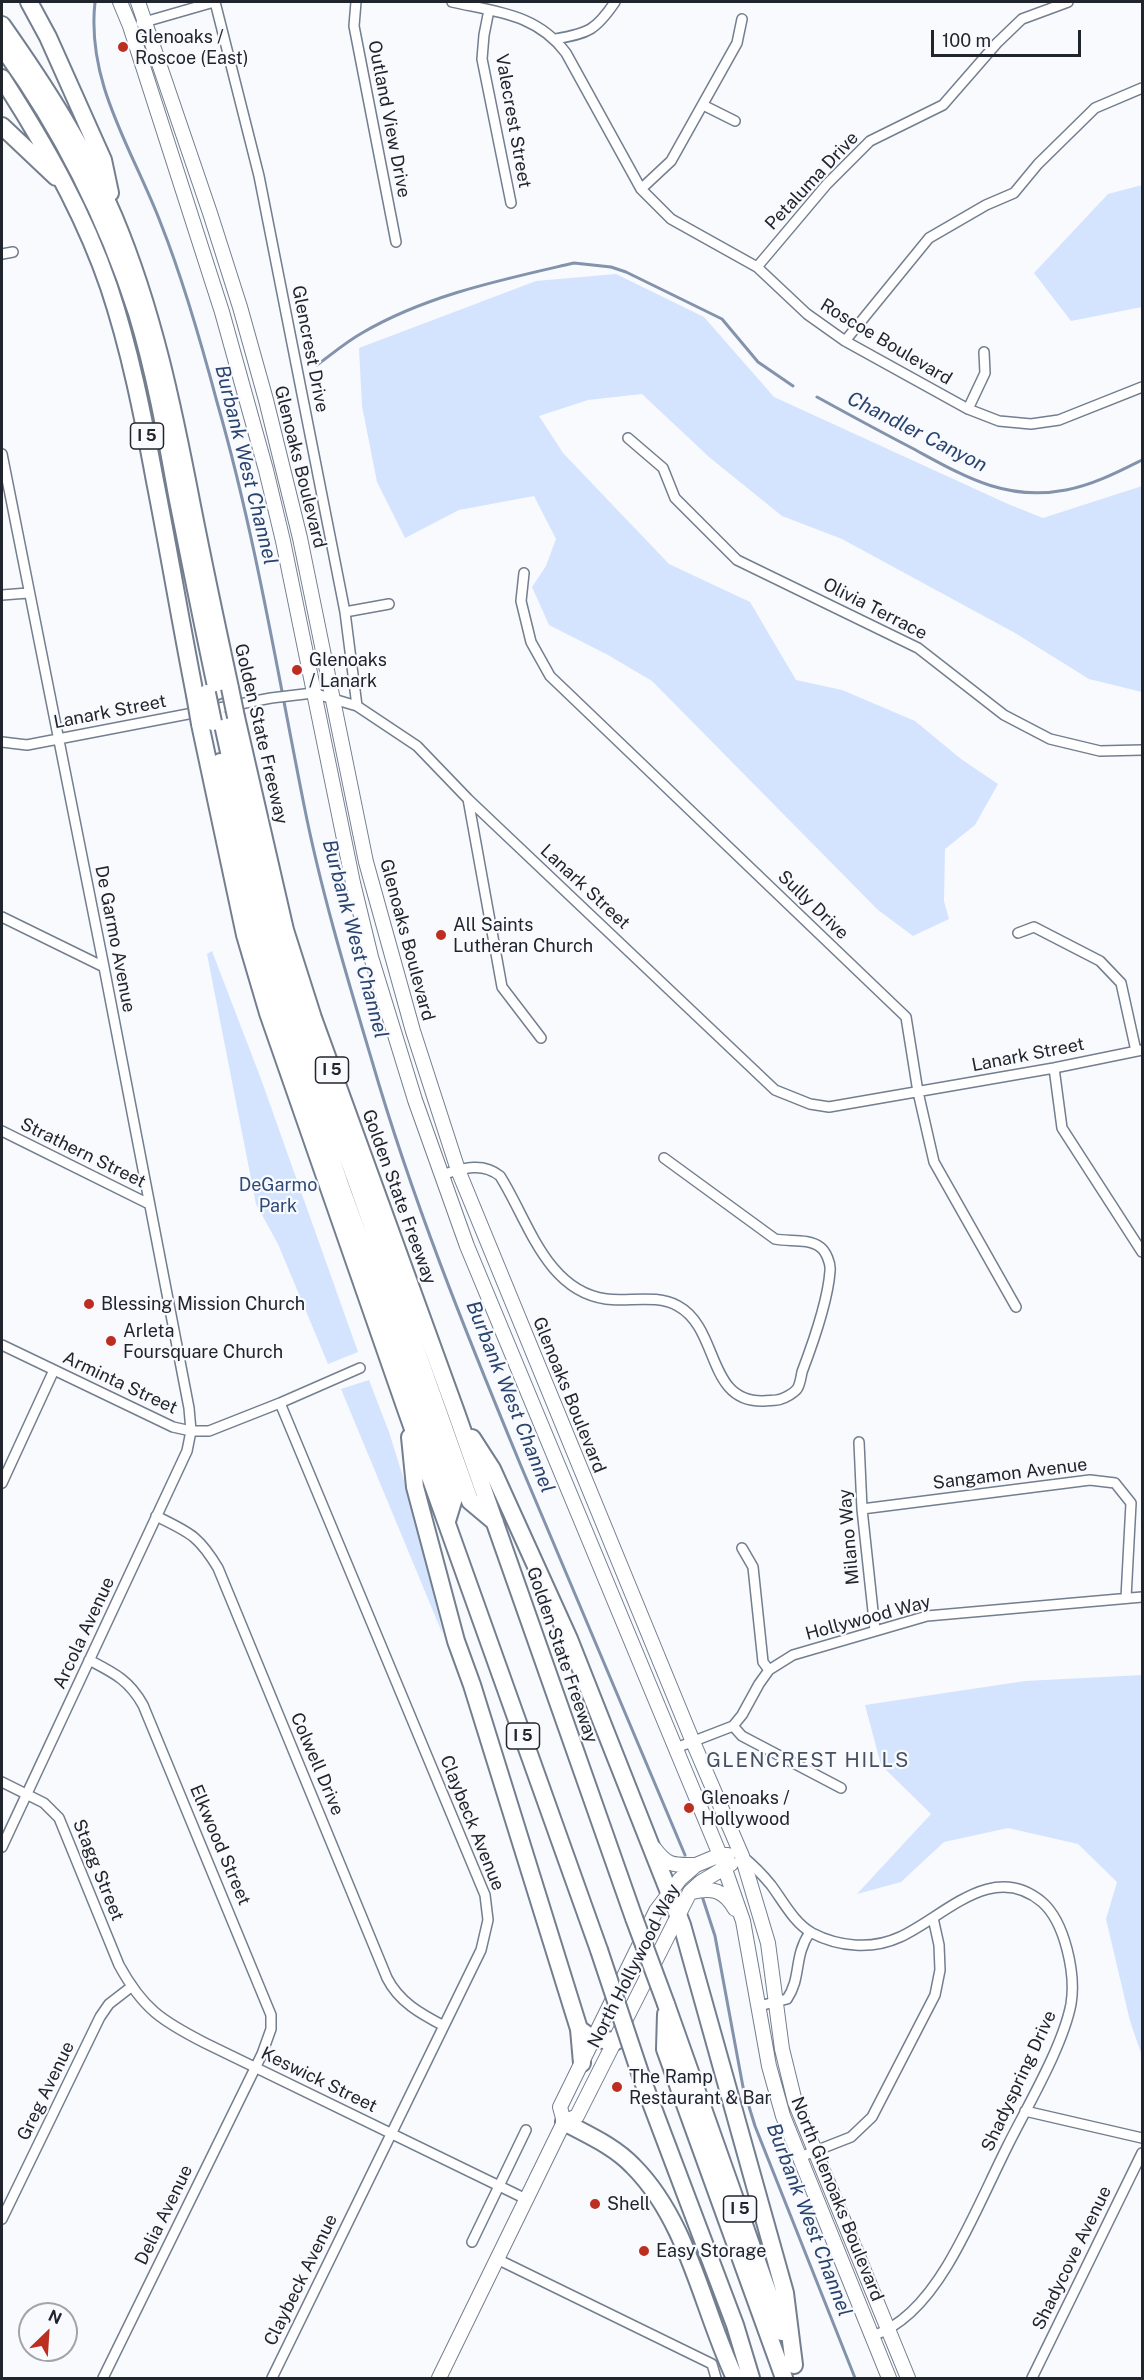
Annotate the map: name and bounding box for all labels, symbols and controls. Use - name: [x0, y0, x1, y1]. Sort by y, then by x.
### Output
- scale bar: [934, 18, 1084, 56]
- place label: Glenoaks / Roscoe (East): [135, 26, 248, 68]
- text: 100 m: [942, 30, 991, 51]
- street label: Outland View Drive: [363, 39, 415, 199]
- marker: Glenoaks / Roscoe (East): [116, 40, 130, 54]
- street label: Valecrest Street: [491, 52, 535, 190]
- street label: Petaluma Drive: [761, 127, 863, 235]
- street label: Glencrest Drive: [287, 284, 333, 414]
- street label: Roscoe Boulevard: [816, 294, 956, 390]
- water label: Burbank West Channel: [210, 363, 282, 567]
- street label: Glenoaks Boulevard: [269, 384, 331, 550]
- water label: Chandler Canyon: [843, 386, 991, 478]
- road number: I 5: [130, 423, 164, 449]
- street label: Olivia Terrace: [819, 573, 931, 645]
- street label: Golden State Freeway: [230, 642, 292, 826]
- place label: Glenoaks / Lanark: [309, 649, 387, 692]
- marker: Glenoaks / Lanark: [290, 663, 304, 677]
- street label: Lanark Street: [52, 690, 168, 734]
- water label: Burbank West Channel: [317, 837, 393, 1041]
- street label: Lanark Street: [536, 840, 634, 934]
- street label: Glenoaks Boulevard: [375, 857, 439, 1023]
- street label: De Garmo Avenue: [90, 864, 140, 1014]
- street label: Sully Drive: [773, 866, 853, 944]
- place label: All Saints Lutheran Church: [453, 914, 593, 956]
- marker: All Saints Lutheran Church: [434, 928, 448, 942]
- street label: Lanark Street: [970, 1033, 1086, 1077]
- road number: I 5: [316, 1057, 348, 1083]
- street label: Golden State Freeway: [357, 1107, 441, 1287]
- street label: Strathern Street: [17, 1113, 149, 1193]
- park label: DeGarmo Park: [239, 1174, 317, 1216]
- place label: Blessing Mission Church: [101, 1293, 305, 1315]
- marker: Blessing Mission Church: [82, 1297, 96, 1311]
- water label: Burbank West Channel: [461, 1298, 559, 1496]
- street label: Glenoaks Boulevard: [528, 1314, 610, 1476]
- place label: Arleta Foursquare Church: [123, 1320, 283, 1362]
- marker: Arleta Foursquare Church: [104, 1334, 118, 1348]
- street label: Arminta Street: [59, 1347, 181, 1419]
- street label: Sangamon Avenue: [931, 1454, 1089, 1494]
- street label: Milano Way: [834, 1488, 864, 1586]
- street label: Golden State Freeway: [522, 1564, 602, 1746]
- street label: Arcola Avenue: [49, 1574, 119, 1692]
- street label: Hollywood Way: [803, 1591, 933, 1645]
- street label: Colwell Drive: [286, 1709, 348, 1819]
- road number: I 5: [506, 1723, 540, 1749]
- district label: GLENCREST HILLS: [706, 1749, 910, 1773]
- street label: Claybeck Avenue: [435, 1752, 509, 1894]
- street label: Elkwood Street: [185, 1782, 255, 1908]
- place label: Glenoaks / Hollywood: [701, 1787, 790, 1830]
- marker: Glenoaks / Hollywood: [682, 1801, 696, 1815]
- street label: Stagg Street: [68, 1816, 128, 1924]
- street label: North Hollywood Way: [583, 1880, 685, 2052]
- street label: Shadyspring Drive: [977, 2007, 1061, 2155]
- street label: Greg Avenue: [13, 2038, 79, 2144]
- street label: Keswick Street: [258, 2043, 380, 2117]
- place label: The Ramp Restaurant & Bar: [629, 2066, 772, 2108]
- marker: The Ramp Restaurant & Bar: [610, 2080, 624, 2094]
- street label: North Glenoaks Boulevard: [786, 2094, 888, 2304]
- water label: Burbank West Channel: [761, 2120, 857, 2320]
- street label: Delia Avenue: [130, 2161, 198, 2269]
- street label: Shadycove Avenue: [1028, 2182, 1116, 2334]
- place label: Shell: [607, 2193, 650, 2215]
- road number: I 5: [724, 2196, 756, 2222]
- marker: Shell: [588, 2197, 602, 2211]
- street label: Claybeck Avenue: [260, 2211, 342, 2349]
- place label: Easy Storage: [656, 2240, 766, 2262]
- marker: Easy Storage: [637, 2244, 651, 2258]
- north arrow: [18, 2302, 78, 2362]
- text: N: [45, 2306, 65, 2328]

